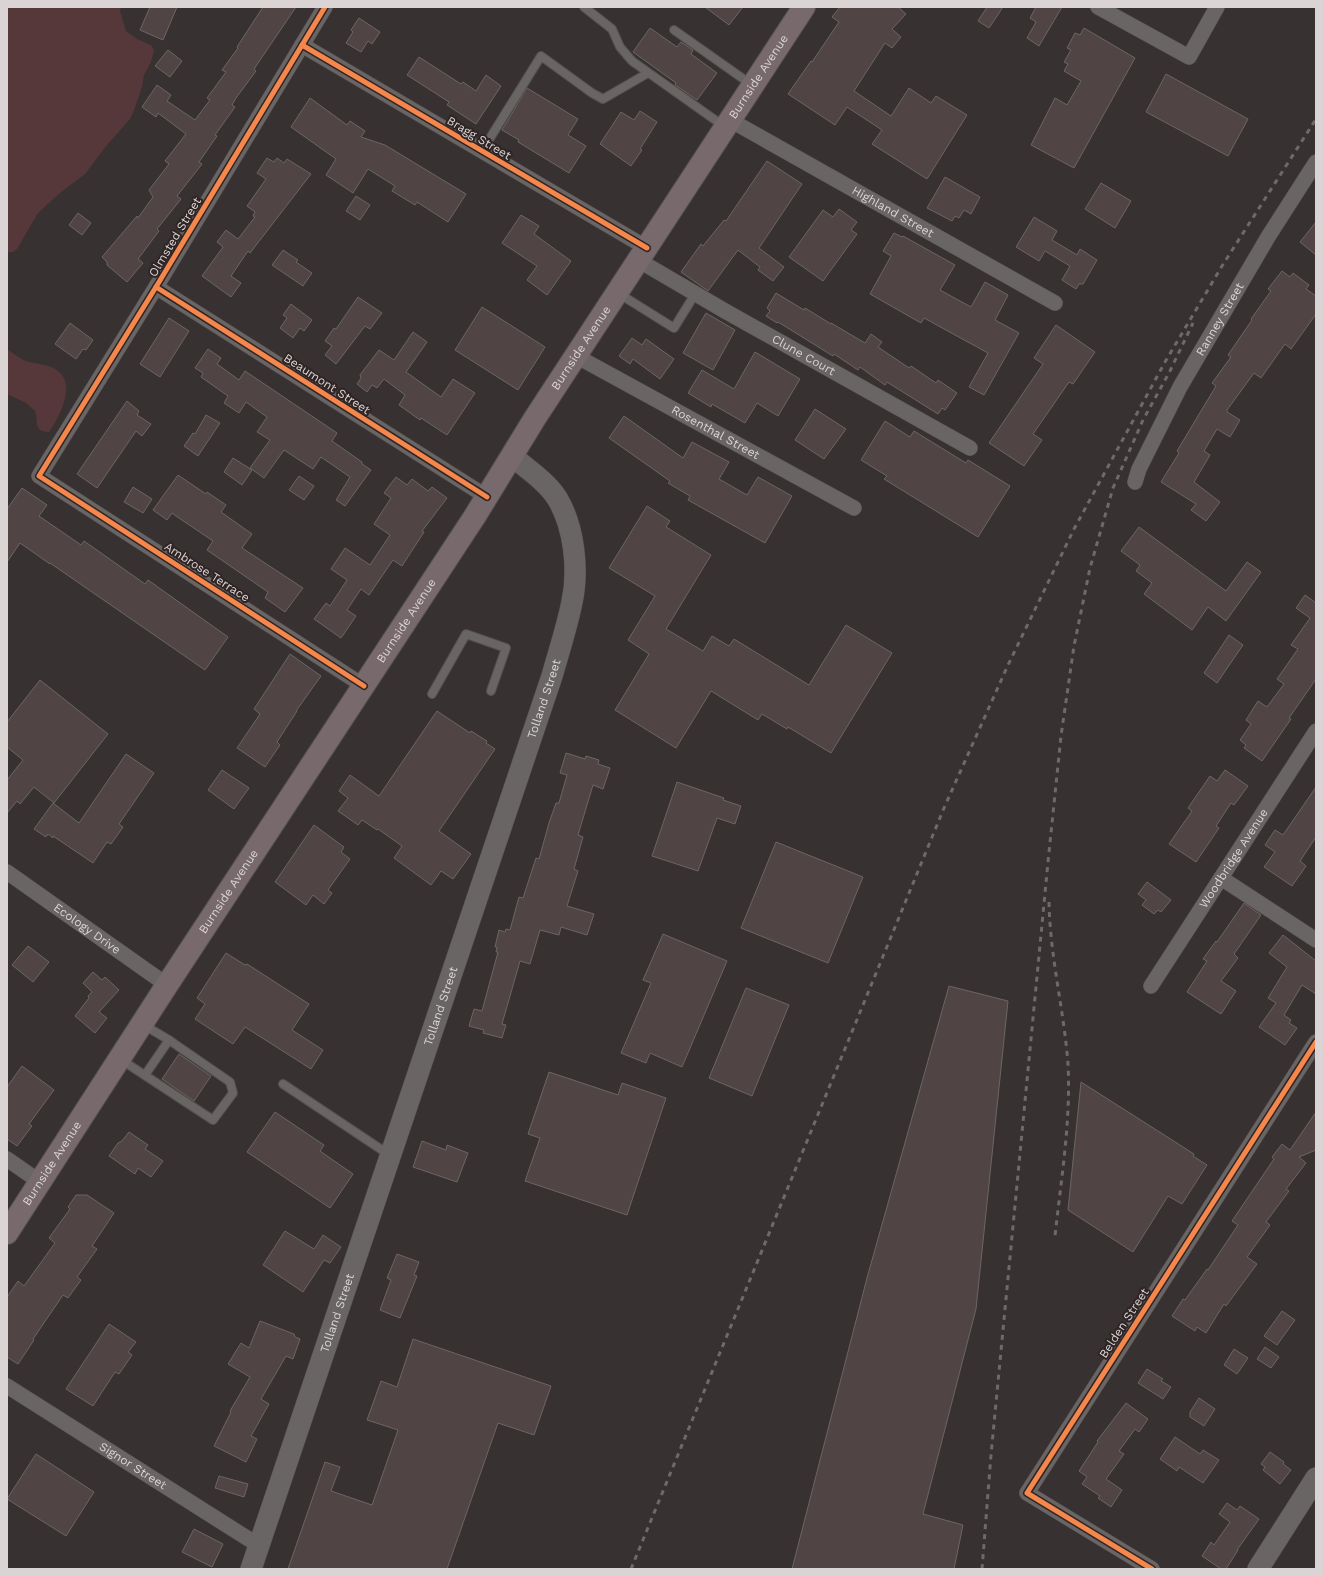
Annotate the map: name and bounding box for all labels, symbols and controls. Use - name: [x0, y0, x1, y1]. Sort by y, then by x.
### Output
- street label: Burnside Avenue: [726, 32, 791, 121]
- street label: Bragg Street: [444, 113, 514, 163]
- street label: Highland Street: [850, 183, 936, 240]
- street label: Olmsted Street: [146, 195, 204, 279]
- street label: Ranney Street: [1193, 280, 1247, 358]
- street label: Burnside Avenue: [548, 303, 614, 393]
- street label: Clune Court: [770, 332, 838, 378]
- street label: Beaumont Street: [281, 351, 373, 417]
- street label: Rosenthal Street: [669, 403, 762, 462]
- street label: Ambrose Terrace: [162, 539, 252, 605]
- street label: Burnside Avenue: [374, 576, 439, 665]
- street label: Tolland Street: [524, 658, 563, 740]
- street label: Woodbridge Avenue: [1196, 806, 1271, 911]
- street label: Burnside Avenue: [196, 847, 261, 936]
- street label: Ecology Drive: [51, 900, 123, 957]
- street label: Tolland Street: [421, 965, 461, 1047]
- street label: Burnside Avenue: [20, 1118, 84, 1208]
- street label: Tolland Street: [317, 1272, 357, 1354]
- street label: Belden Street: [1096, 1285, 1152, 1361]
- street label: Signor Street: [97, 1439, 169, 1492]

